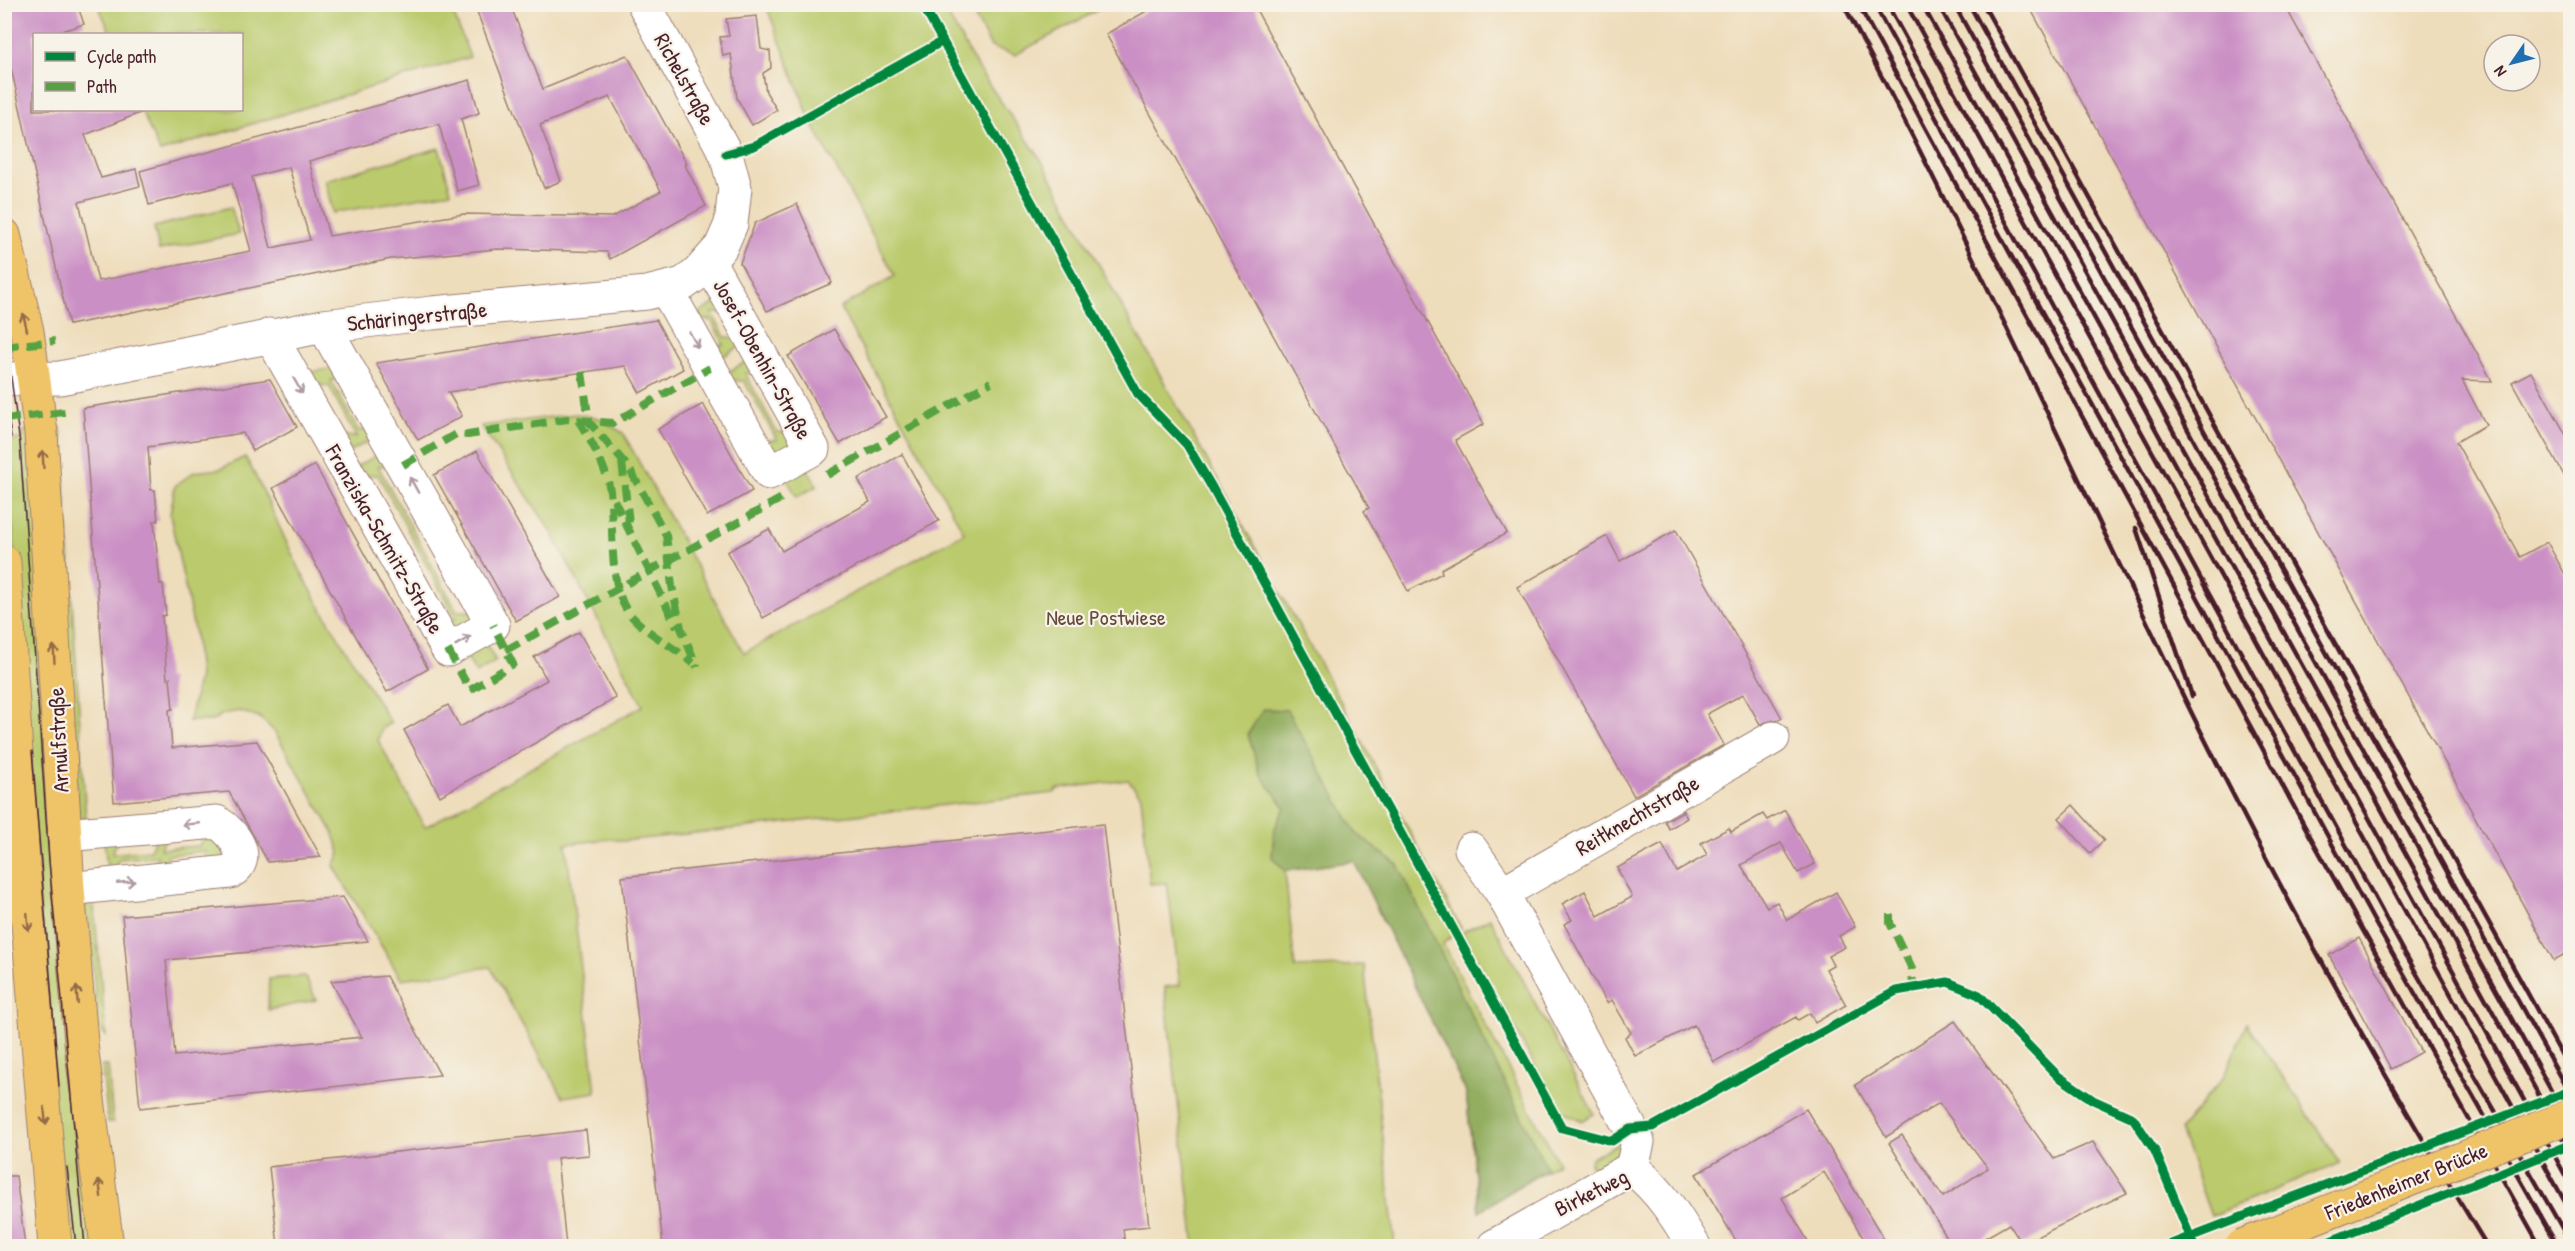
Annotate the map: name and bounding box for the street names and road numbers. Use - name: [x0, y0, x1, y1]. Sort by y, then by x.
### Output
- street label: Richelstraße: [647, 28, 723, 131]
- street label: Josef-Obenhin-Straße: [706, 273, 820, 445]
- street label: Schäringerstraße: [346, 294, 489, 338]
- street label: Franziska-Schmitz-Straße: [318, 438, 451, 639]
- street label: Arnulfstraße: [40, 686, 76, 793]
- street label: Reitknechtstraße: [1570, 767, 1704, 862]
- street label: Friedenheimer Brücke: [2319, 1135, 2492, 1228]
- street label: Birketweg: [1549, 1161, 1633, 1223]

